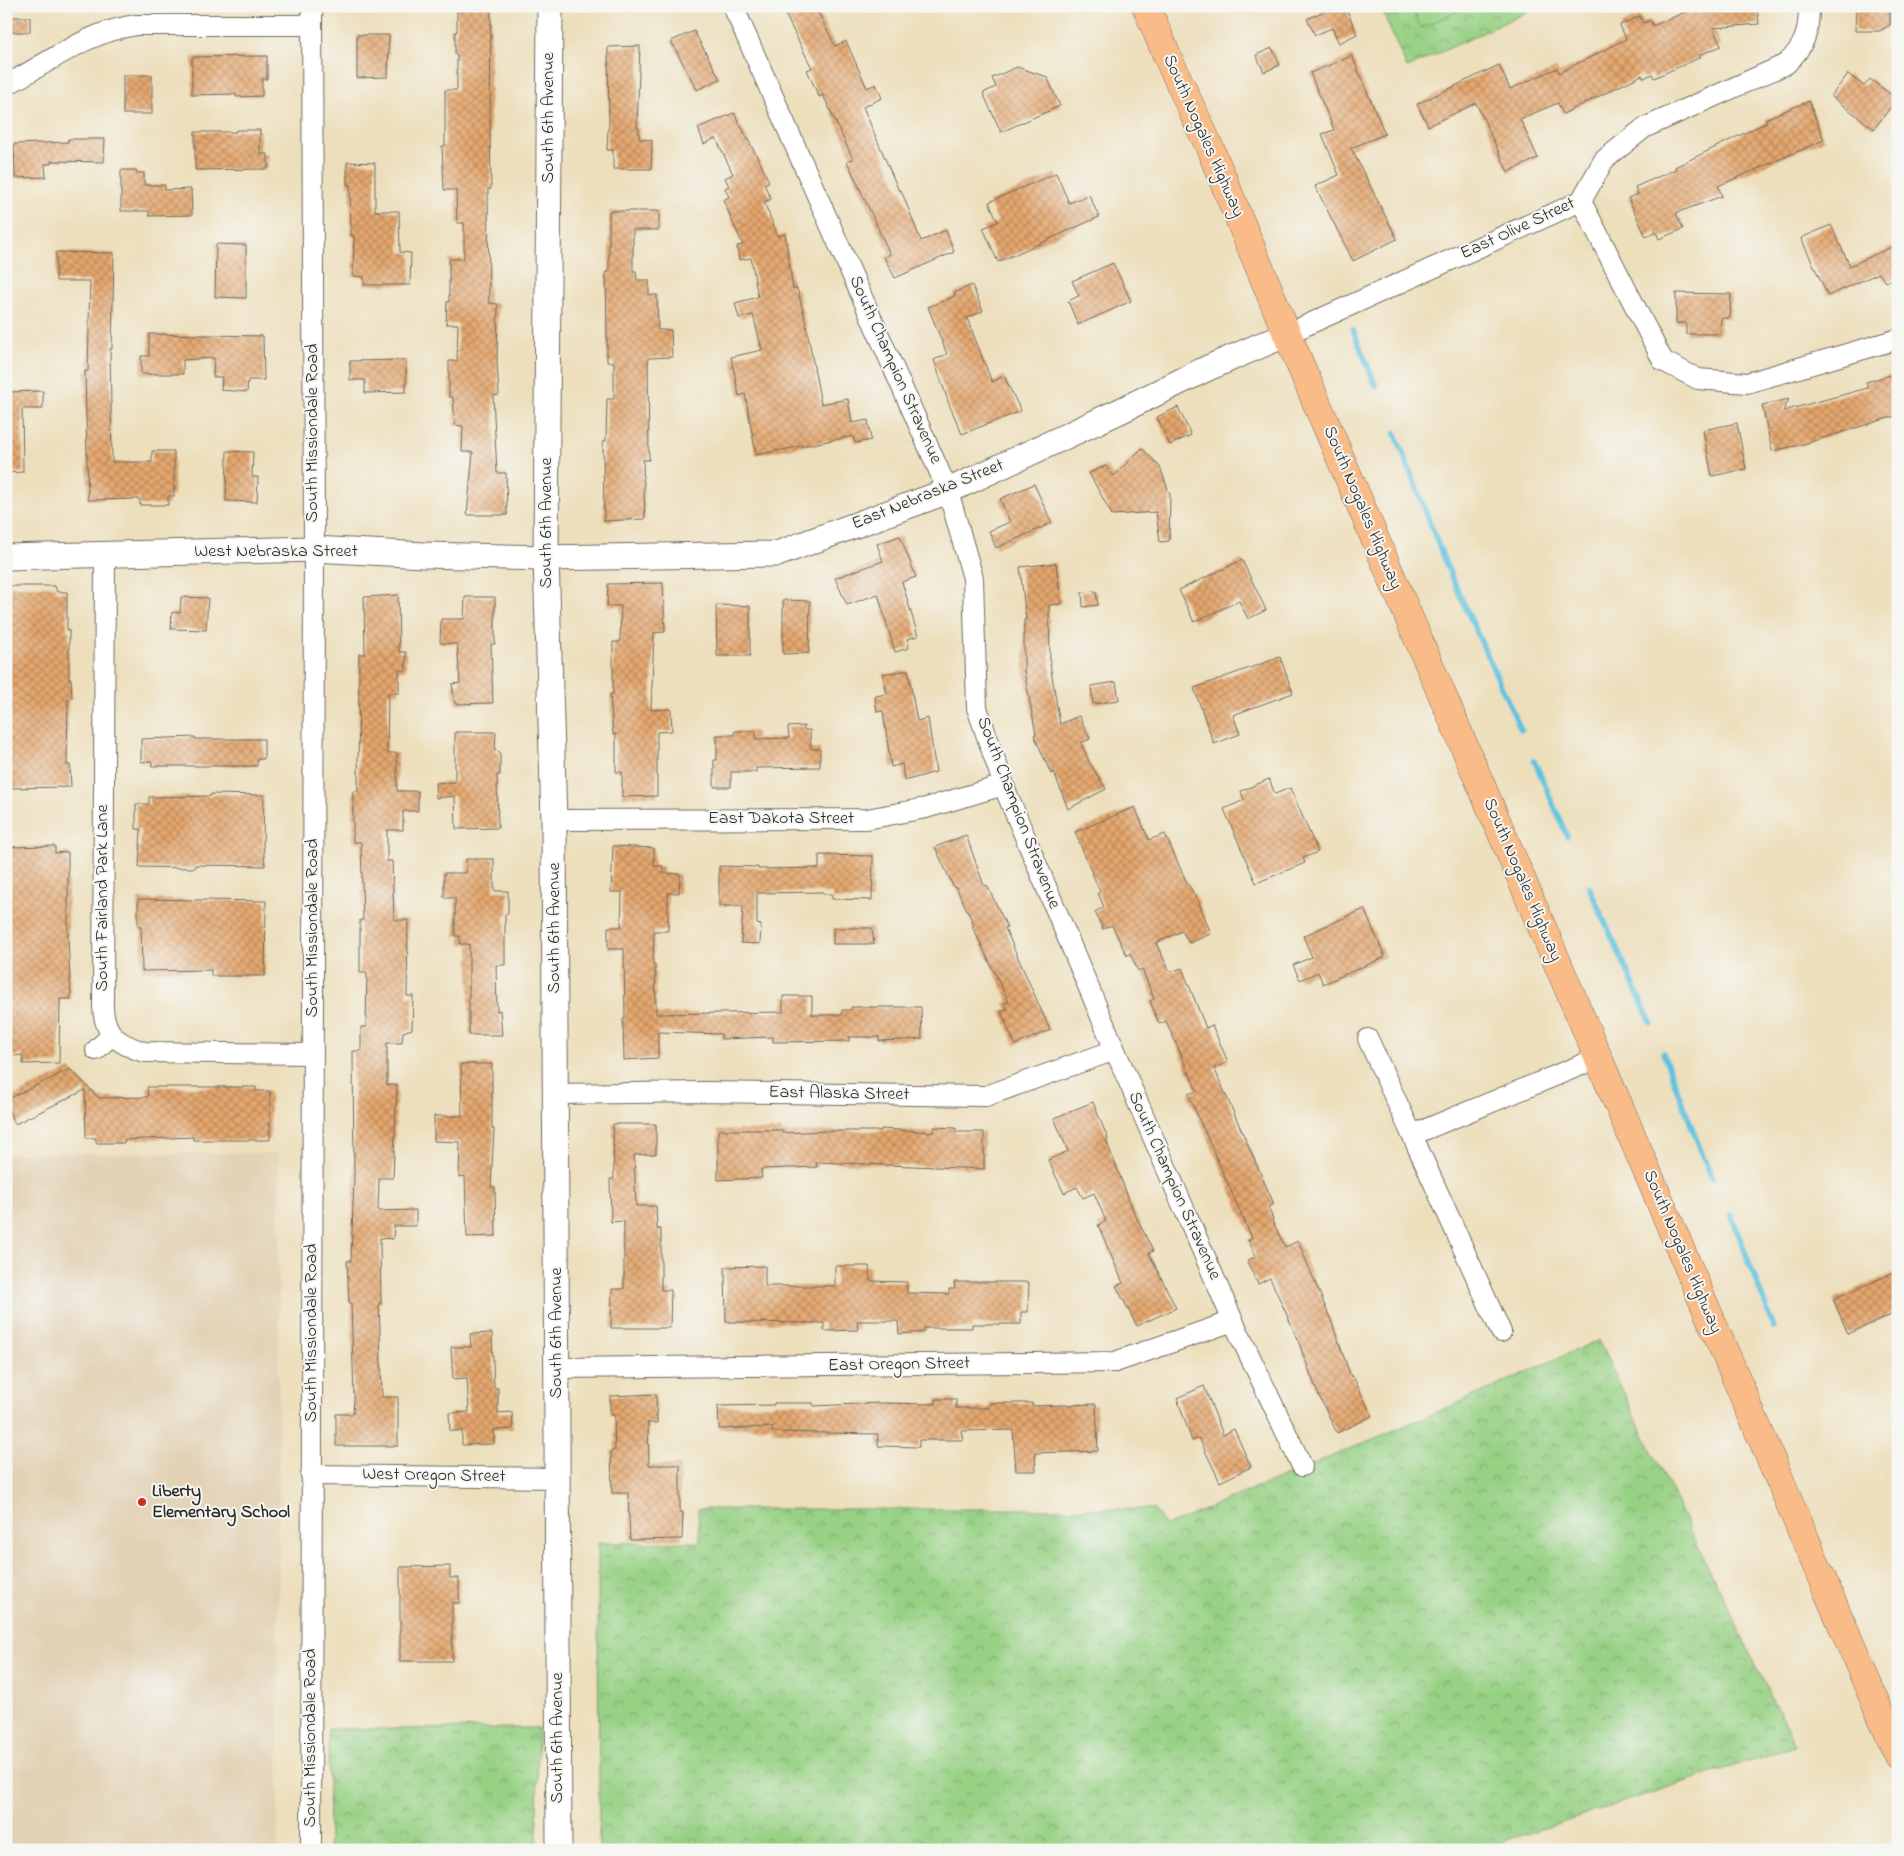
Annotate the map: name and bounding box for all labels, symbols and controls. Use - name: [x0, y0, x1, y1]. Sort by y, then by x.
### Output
- street label: South Nogales Highway: [1155, 51, 1251, 222]
- street label: South 6th Avenue: [536, 52, 562, 184]
- street label: East Olive Street: [1456, 191, 1580, 267]
- street label: South Champion Stravenue: [842, 272, 949, 469]
- street label: South Missiondale Road: [300, 344, 326, 522]
- street label: South Nogales Highway: [1315, 422, 1408, 594]
- street label: East Nebraska Street: [848, 453, 1008, 537]
- street label: South 6th Avenue: [534, 457, 560, 589]
- street label: West Nebraska Street: [194, 539, 358, 565]
- street label: South Champion Stravenue: [969, 713, 1067, 914]
- street label: South Nogales Highway: [1475, 794, 1568, 966]
- street label: South Fairland Park Lane: [90, 804, 116, 992]
- street label: East Dakota Street: [708, 806, 854, 832]
- street label: South Missiondale Road: [300, 839, 326, 1017]
- street label: South 6th Avenue: [542, 862, 568, 994]
- street label: East Alaska Street: [768, 1080, 910, 1108]
- street label: South Champion Stravenue: [1121, 1088, 1228, 1285]
- street label: South Nogales Highway: [1635, 1166, 1728, 1338]
- street label: South Missiondale Road: [299, 1244, 325, 1422]
- street label: South 6th Avenue: [544, 1267, 570, 1399]
- street label: East Oregon Street: [828, 1351, 970, 1380]
- street label: West Oregon Street: [362, 1462, 506, 1491]
- place label: Liberty Elementary School: [152, 1479, 290, 1527]
- marker: Liberty Elementary School: [136, 1496, 148, 1508]
- street label: South Missiondale Road: [298, 1649, 324, 1827]
- street label: South 6th Avenue: [545, 1672, 571, 1804]

